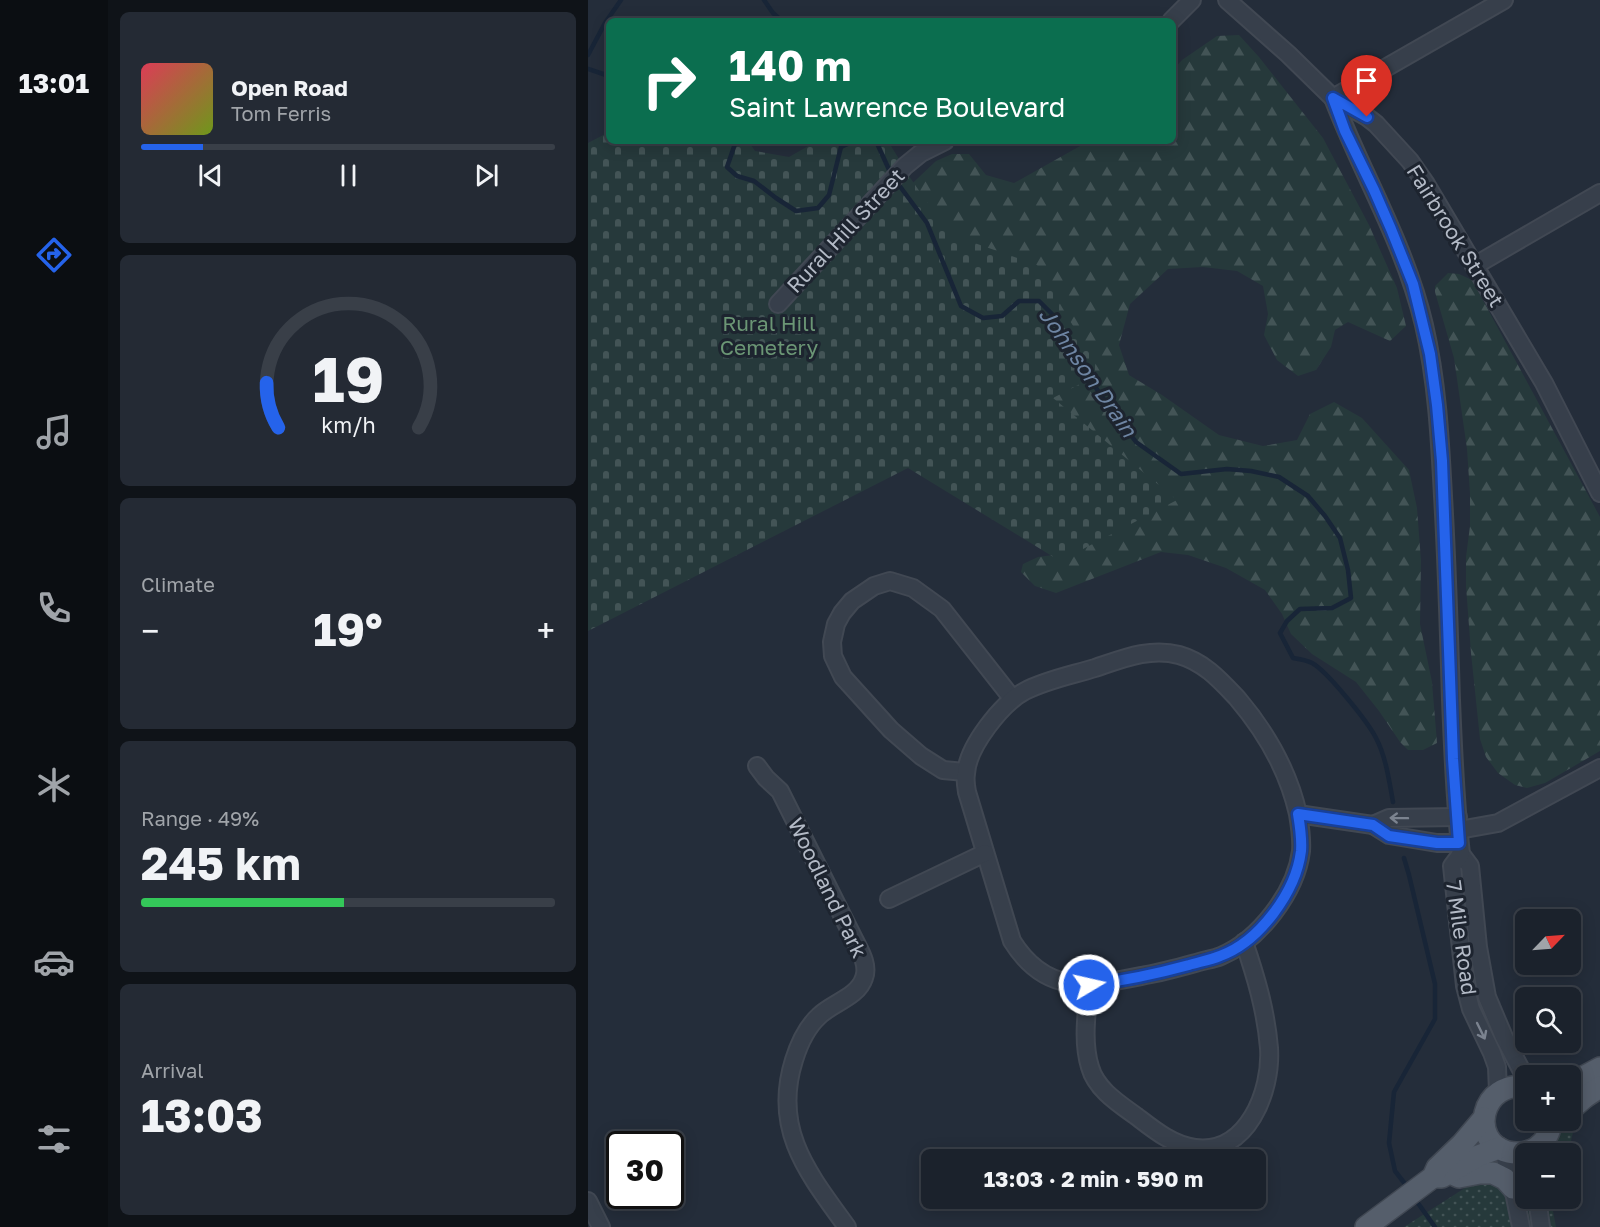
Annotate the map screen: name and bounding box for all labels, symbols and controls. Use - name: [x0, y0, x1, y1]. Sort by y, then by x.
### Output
- text: 140 m: [729, 40, 851, 90]
- icon: right: [630, 42, 708, 120]
- pin: [1341, 55, 1392, 117]
- icon: arrive: [1350, 64, 1383, 97]
- text: 13:01: [19, 67, 89, 99]
- text: Open Road: [231, 74, 348, 101]
- text: Saint Lawrence Boulevard: [729, 91, 1065, 123]
- text: Tom Ferris: [231, 101, 331, 125]
- icon: previous: [194, 159, 227, 192]
- icon: pause: [332, 159, 365, 192]
- icon: next: [470, 159, 503, 192]
- street label: Fairbrook Street: [1402, 159, 1510, 312]
- street label: Rural Hill Street: [781, 163, 910, 298]
- icon: directions: [33, 234, 75, 276]
- water label: Johnson Drain: [1034, 302, 1144, 443]
- park label: Rural Hill Cemetery: [720, 310, 818, 360]
- text: 19: [312, 341, 384, 416]
- icon: music: [33, 411, 75, 453]
- text: km/h: [321, 412, 375, 438]
- text: Climate: [141, 572, 215, 596]
- icon: phone: [33, 587, 75, 629]
- text: 19°: [313, 602, 383, 656]
- text: −: [141, 611, 159, 650]
- text: +: [537, 611, 555, 650]
- icon: climate: [33, 764, 75, 806]
- text: Range · 49%: [141, 806, 259, 830]
- one-way arrow: [1390, 812, 1410, 824]
- street label: Woodland Park: [783, 813, 873, 962]
- text: 245 km: [141, 836, 301, 890]
- street label: 7 Mile Road: [1441, 879, 1483, 997]
- north arrow: [1515, 909, 1581, 975]
- map controls: [1515, 909, 1581, 1209]
- icon: car: [33, 941, 75, 983]
- position arrow: [1057, 953, 1121, 1017]
- button: search: [1515, 987, 1581, 1053]
- one-way arrow: [1476, 1022, 1488, 1040]
- text: Arrival: [141, 1058, 204, 1082]
- button: +: [1515, 1065, 1581, 1131]
- text: 13:03: [141, 1088, 263, 1142]
- icon: filters: [33, 1118, 75, 1160]
- speed limit sign: 30: [606, 1131, 684, 1209]
- button: −: [1515, 1143, 1581, 1209]
- text: 13:03 · 2 min · 590 m: [984, 1165, 1203, 1192]

